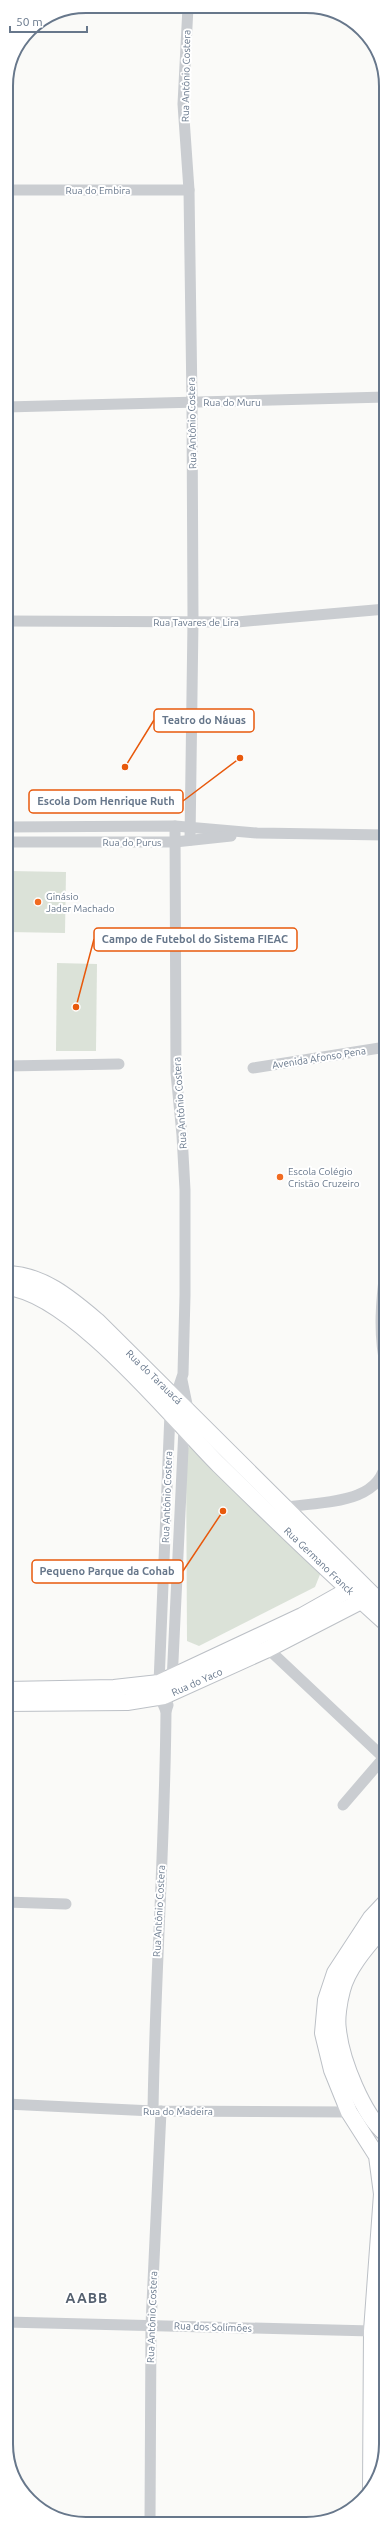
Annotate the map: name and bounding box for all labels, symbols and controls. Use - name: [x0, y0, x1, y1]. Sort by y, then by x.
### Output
- scale bar: [10, 8, 87, 34]
- text: 50 m: [16, 15, 43, 28]
- street label: Rua Antônio Costera: [180, 30, 192, 122]
- street label: Rua do Embira: [66, 185, 130, 196]
- street label: Rua Antônio Costera: [186, 377, 198, 469]
- street label: Rua do Muru: [203, 397, 261, 408]
- street label: Rua Tavares de Lira: [153, 617, 239, 628]
- callout: Teatro do Náuas: [154, 709, 254, 732]
- text: Teatro do Náuas: [162, 714, 246, 726]
- callout: Escola Dom Henrique Ruth: [29, 790, 183, 813]
- text: Escola Dom Henrique Ruth: [37, 795, 175, 807]
- street label: Rua do Purus: [103, 837, 161, 848]
- place label: Ginásio Jader Machado: [46, 891, 115, 914]
- marker: Ginásio Jader Machado: [33, 897, 43, 907]
- callout: Campo de Futebol do Sistema FIEAC: [94, 928, 297, 951]
- text: Campo de Futebol do Sistema FIEAC: [102, 933, 288, 945]
- street label: Avenida Afonso Pena: [271, 1045, 367, 1071]
- street label: Rua Antônio Costera: [171, 1057, 189, 1149]
- place label: Escola Colégio Cristão Cruzeiro: [288, 1166, 360, 1189]
- marker: Escola Colégio Cristão Cruzeiro: [275, 1172, 285, 1182]
- street label: Rua do Tarauacá: [124, 1348, 184, 1406]
- street label: Rua Antônio Costera: [160, 1451, 174, 1543]
- street label: Rua Germano Franck: [282, 1525, 356, 1597]
- callout: Pequeno Parque da Cohab: [32, 1560, 183, 1583]
- text: Pequeno Parque da Cohab: [39, 1565, 175, 1577]
- street label: Rua do Yaco: [170, 1666, 224, 1698]
- street label: Rua Antônio Costera: [151, 1865, 167, 1957]
- street label: Rua do Madeira: [143, 2106, 213, 2117]
- street label: Rua Antônio Costera: [145, 2271, 159, 2363]
- district label: AABB: [66, 2290, 108, 2306]
- street label: Rua dos Solimões: [174, 2320, 252, 2334]

